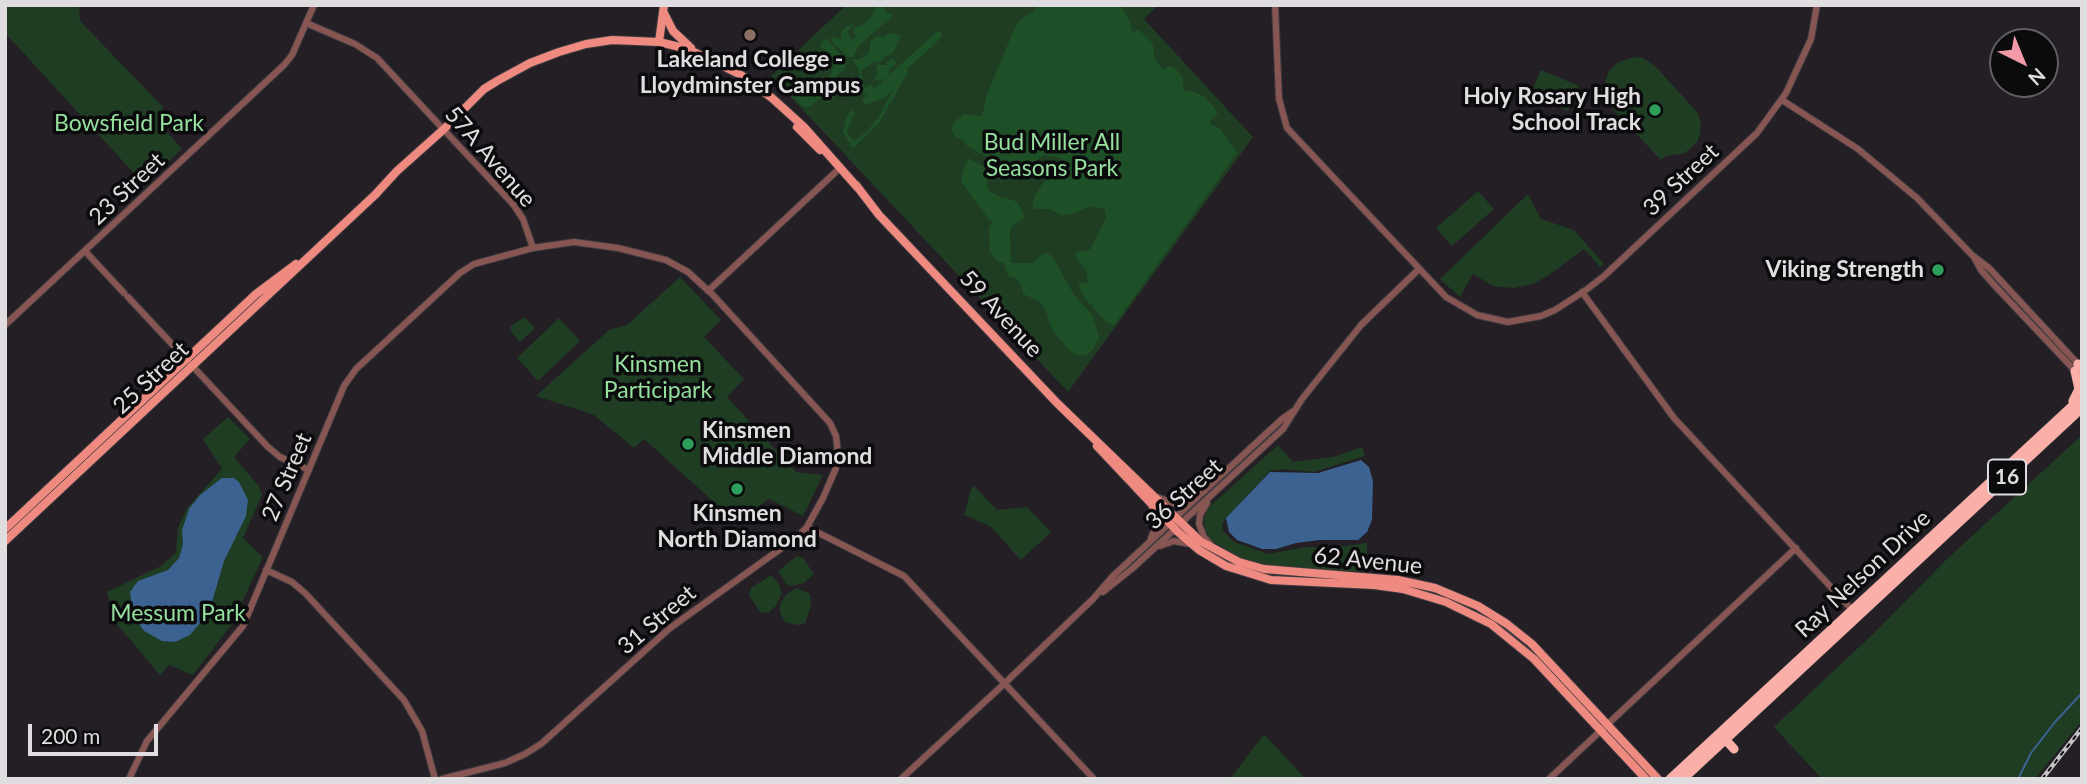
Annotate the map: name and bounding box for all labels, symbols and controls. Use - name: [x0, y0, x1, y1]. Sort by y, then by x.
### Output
- marker: Lakeland College - Lloydminster Campus: [742, 27, 758, 43]
- north arrow: [1989, 28, 2059, 98]
- place label: Lakeland College - Lloydminster Campus: [640, 46, 860, 100]
- text: N: [2024, 64, 2051, 91]
- place label: Holy Rosary High School Track: [1463, 83, 1641, 137]
- street label: 57A Avenue: [439, 101, 541, 213]
- marker: Holy Rosary High School Track: [1647, 102, 1663, 118]
- park label: Bowsfield Park: [54, 110, 204, 138]
- park label: Bud Miller All Seasons Park: [984, 129, 1120, 183]
- street label: 39 Street: [1638, 138, 1724, 222]
- street label: 23 Street: [84, 147, 170, 231]
- place label: Viking Strength: [1766, 256, 1924, 284]
- marker: Viking Strength: [1930, 262, 1946, 278]
- street label: 59 Avenue: [954, 265, 1048, 363]
- street label: 25 Street: [108, 336, 194, 420]
- park label: Kinsmen Participark: [604, 351, 712, 405]
- place label: Kinsmen Middle Diamond: [702, 417, 872, 471]
- street label: 27 Street: [256, 429, 318, 525]
- marker: Kinsmen Middle Diamond: [680, 436, 696, 452]
- street label: 36 Street: [1140, 453, 1228, 535]
- road number: 16: [1988, 460, 2026, 494]
- marker: Kinsmen North Diamond: [729, 481, 745, 497]
- place label: Kinsmen North Diamond: [657, 500, 817, 554]
- street label: Ray Nelson Drive: [1790, 504, 1936, 644]
- street label: 62 Avenue: [1313, 542, 1423, 580]
- street label: 31 Street: [612, 579, 702, 661]
- park label: Messum Park: [110, 600, 246, 628]
- scale bar: [32, 710, 161, 754]
- text: 200 m: [41, 723, 100, 748]

